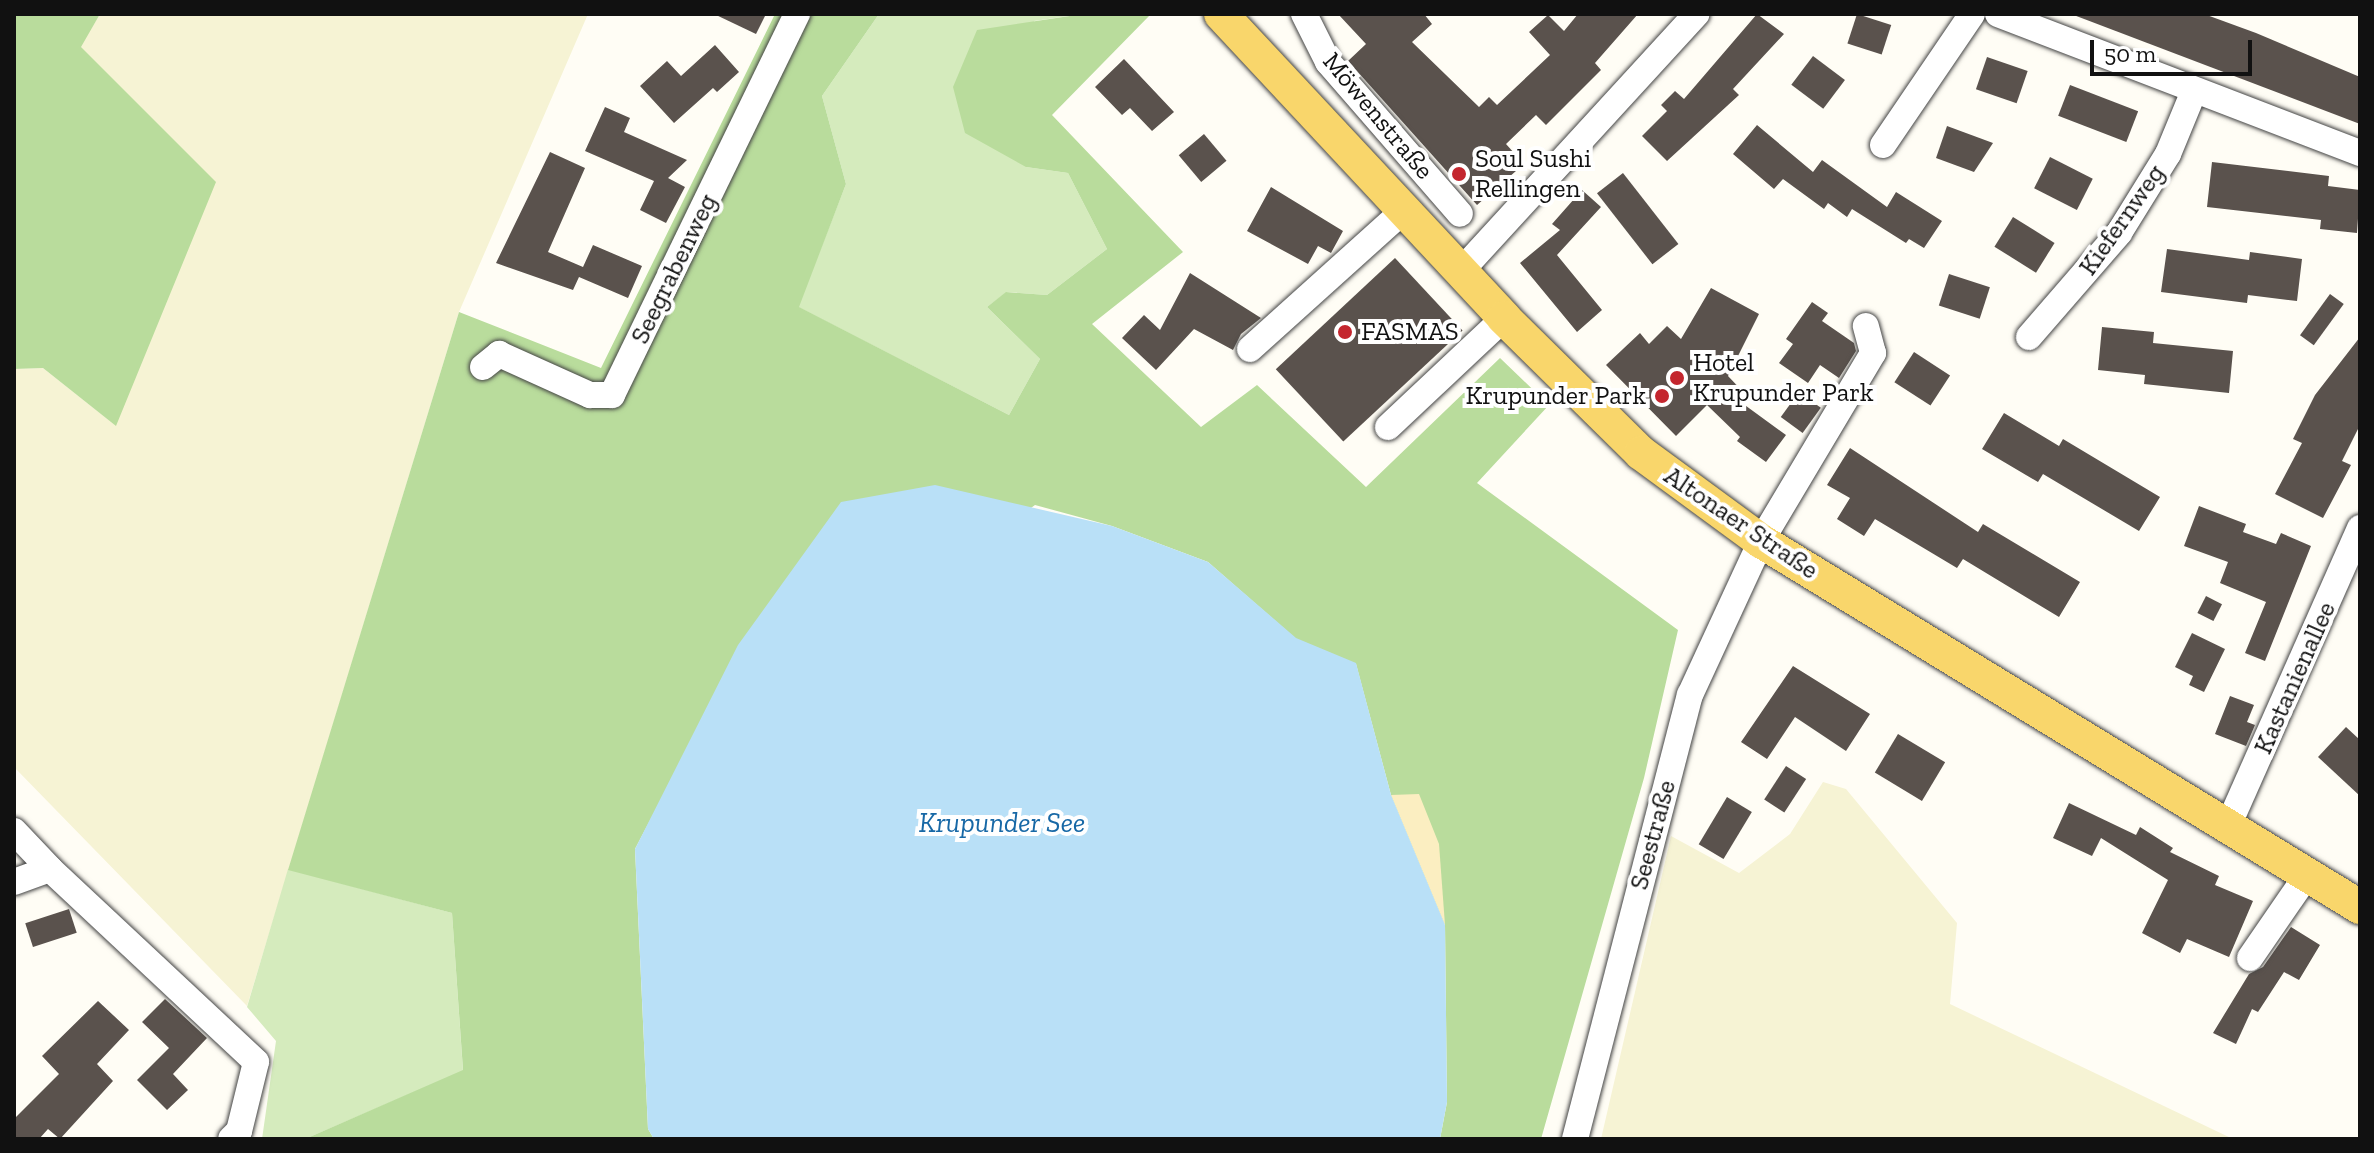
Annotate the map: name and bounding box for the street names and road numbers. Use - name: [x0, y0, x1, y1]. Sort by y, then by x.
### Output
- street label: Möwenstraße: [1316, 46, 1440, 186]
- street label: Kiefernweg: [2073, 159, 2171, 281]
- street label: Seegrabenweg: [624, 189, 724, 349]
- street label: Altonaer Straße: [1658, 460, 1824, 586]
- street label: Kastanienallee: [2248, 597, 2342, 759]
- street label: Seestraße: [1623, 777, 1683, 893]

